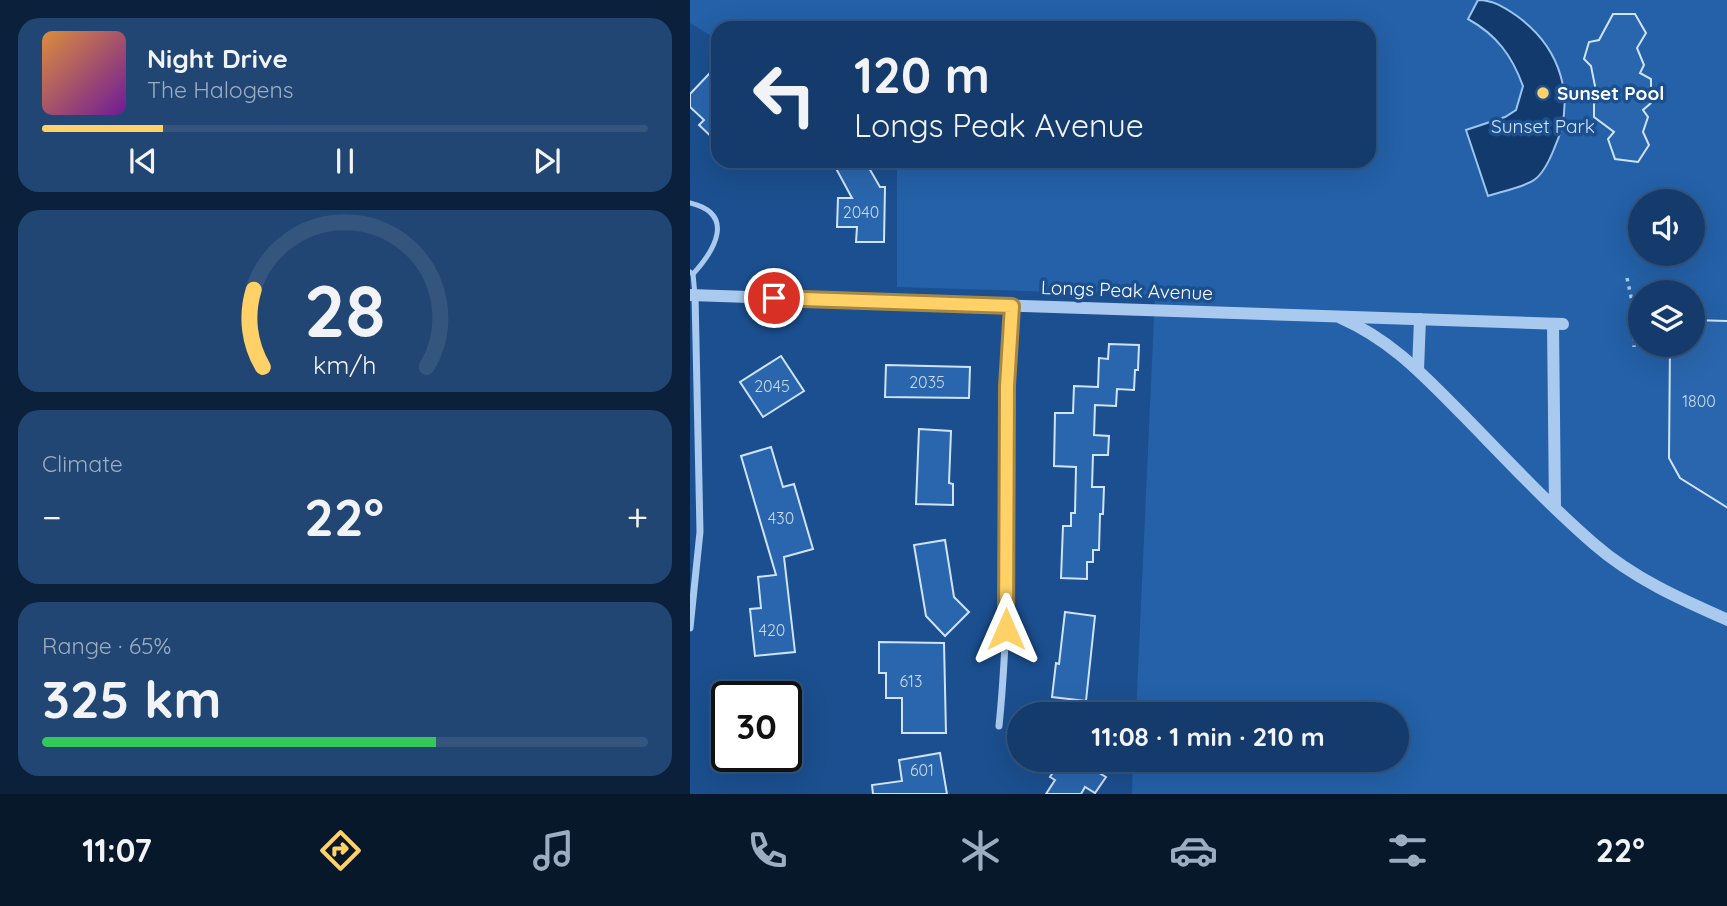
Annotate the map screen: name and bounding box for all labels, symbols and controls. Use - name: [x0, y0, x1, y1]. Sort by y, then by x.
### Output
- text: Night Drive: [147, 42, 288, 75]
- text: 120 m: [854, 44, 990, 105]
- icon: left: [739, 49, 830, 140]
- text: The Halogens: [147, 75, 294, 104]
- place label: Sunset Pool: [1557, 81, 1664, 105]
- marker: Sunset Pool: [1535, 85, 1551, 101]
- text: Longs Peak Avenue: [854, 105, 1144, 145]
- park label: Sunset Park: [1491, 114, 1595, 138]
- icon: previous: [124, 142, 162, 180]
- icon: pause: [326, 142, 364, 180]
- icon: next: [528, 142, 566, 180]
- map controls: [1628, 189, 1705, 357]
- button: sound: [1628, 189, 1705, 266]
- house number: 2040: [843, 202, 879, 222]
- text: 28: [304, 264, 386, 355]
- pin: [744, 268, 804, 328]
- street label: Longs Peak Avenue: [1041, 275, 1213, 305]
- icon: arrive: [755, 279, 793, 317]
- button: layers: [1628, 280, 1705, 357]
- text: km/h: [313, 349, 377, 380]
- house number: 2035: [909, 372, 945, 392]
- house number: 2045: [754, 376, 790, 396]
- house number: 1800: [1682, 391, 1716, 411]
- text: Climate: [42, 449, 123, 478]
- text: 22°: [304, 484, 384, 549]
- text: −: [42, 493, 62, 541]
- text: +: [627, 493, 648, 541]
- house number: 430: [768, 508, 794, 528]
- position arrow: [969, 592, 1043, 666]
- house number: 420: [759, 620, 785, 640]
- text: Range · 65%: [42, 631, 171, 660]
- text: 325 km: [42, 666, 222, 731]
- house number: 613: [900, 671, 922, 691]
- speed limit sign: 30: [711, 681, 802, 772]
- text: 11:08 · 1 min · 210 m: [1091, 720, 1325, 753]
- house number: 601: [910, 760, 934, 780]
- icon: directions: [316, 826, 365, 875]
- icon: music: [529, 826, 578, 875]
- icon: phone: [743, 826, 792, 875]
- icon: climate: [956, 826, 1005, 875]
- icon: car: [1169, 826, 1218, 875]
- icon: filters: [1383, 826, 1432, 875]
- text: 11:07: [82, 830, 152, 870]
- text: 22°: [1596, 830, 1645, 870]

